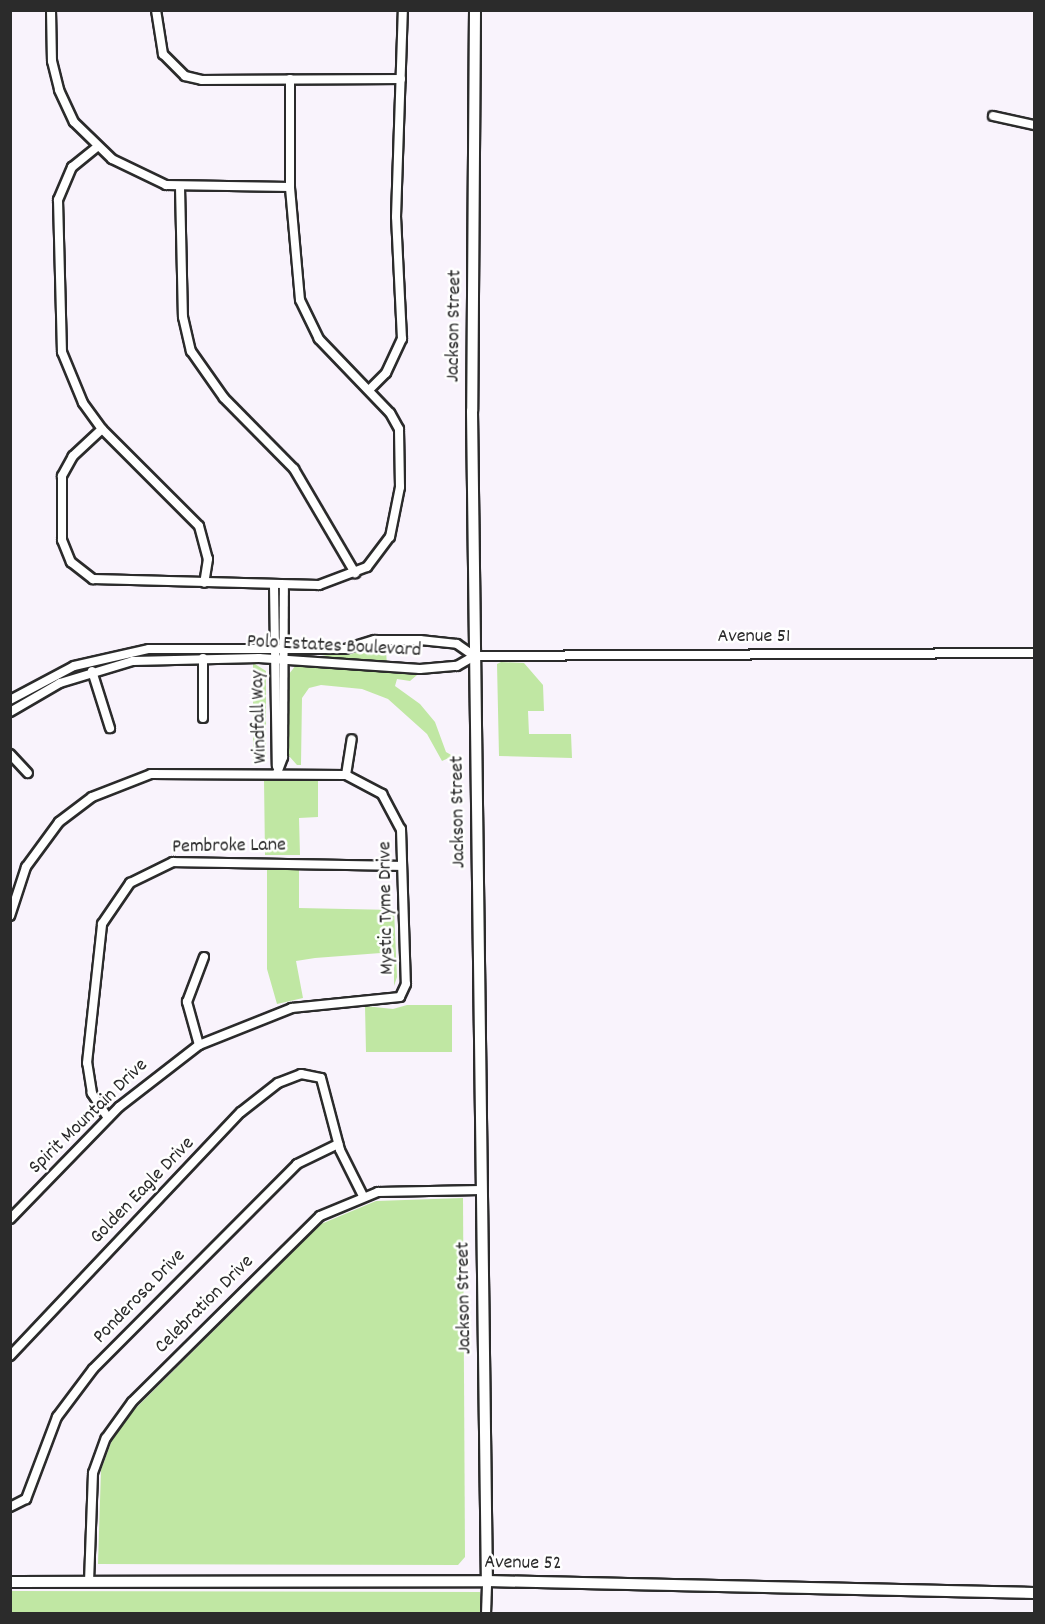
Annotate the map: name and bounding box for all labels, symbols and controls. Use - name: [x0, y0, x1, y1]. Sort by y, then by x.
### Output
- street label: Jackson Street: [442, 269, 468, 383]
- street label: Avenue 51: [718, 625, 790, 649]
- street label: Polo Estates Boulevard: [246, 630, 422, 664]
- street label: Windfall Way: [246, 670, 274, 764]
- street label: Jackson Street: [446, 755, 472, 869]
- street label: Pembroke Lane: [172, 834, 286, 860]
- street label: Mystic Tyme Drive: [374, 841, 400, 975]
- street label: Spirit Mountain Drive: [25, 1054, 153, 1180]
- street label: Golden Eagle Drive: [86, 1132, 200, 1250]
- street label: Jackson Street: [452, 1241, 478, 1355]
- street label: Ponderosa Drive: [89, 1245, 191, 1349]
- street label: Celebration Drive: [151, 1251, 259, 1359]
- street label: Avenue 52: [484, 1551, 562, 1577]

